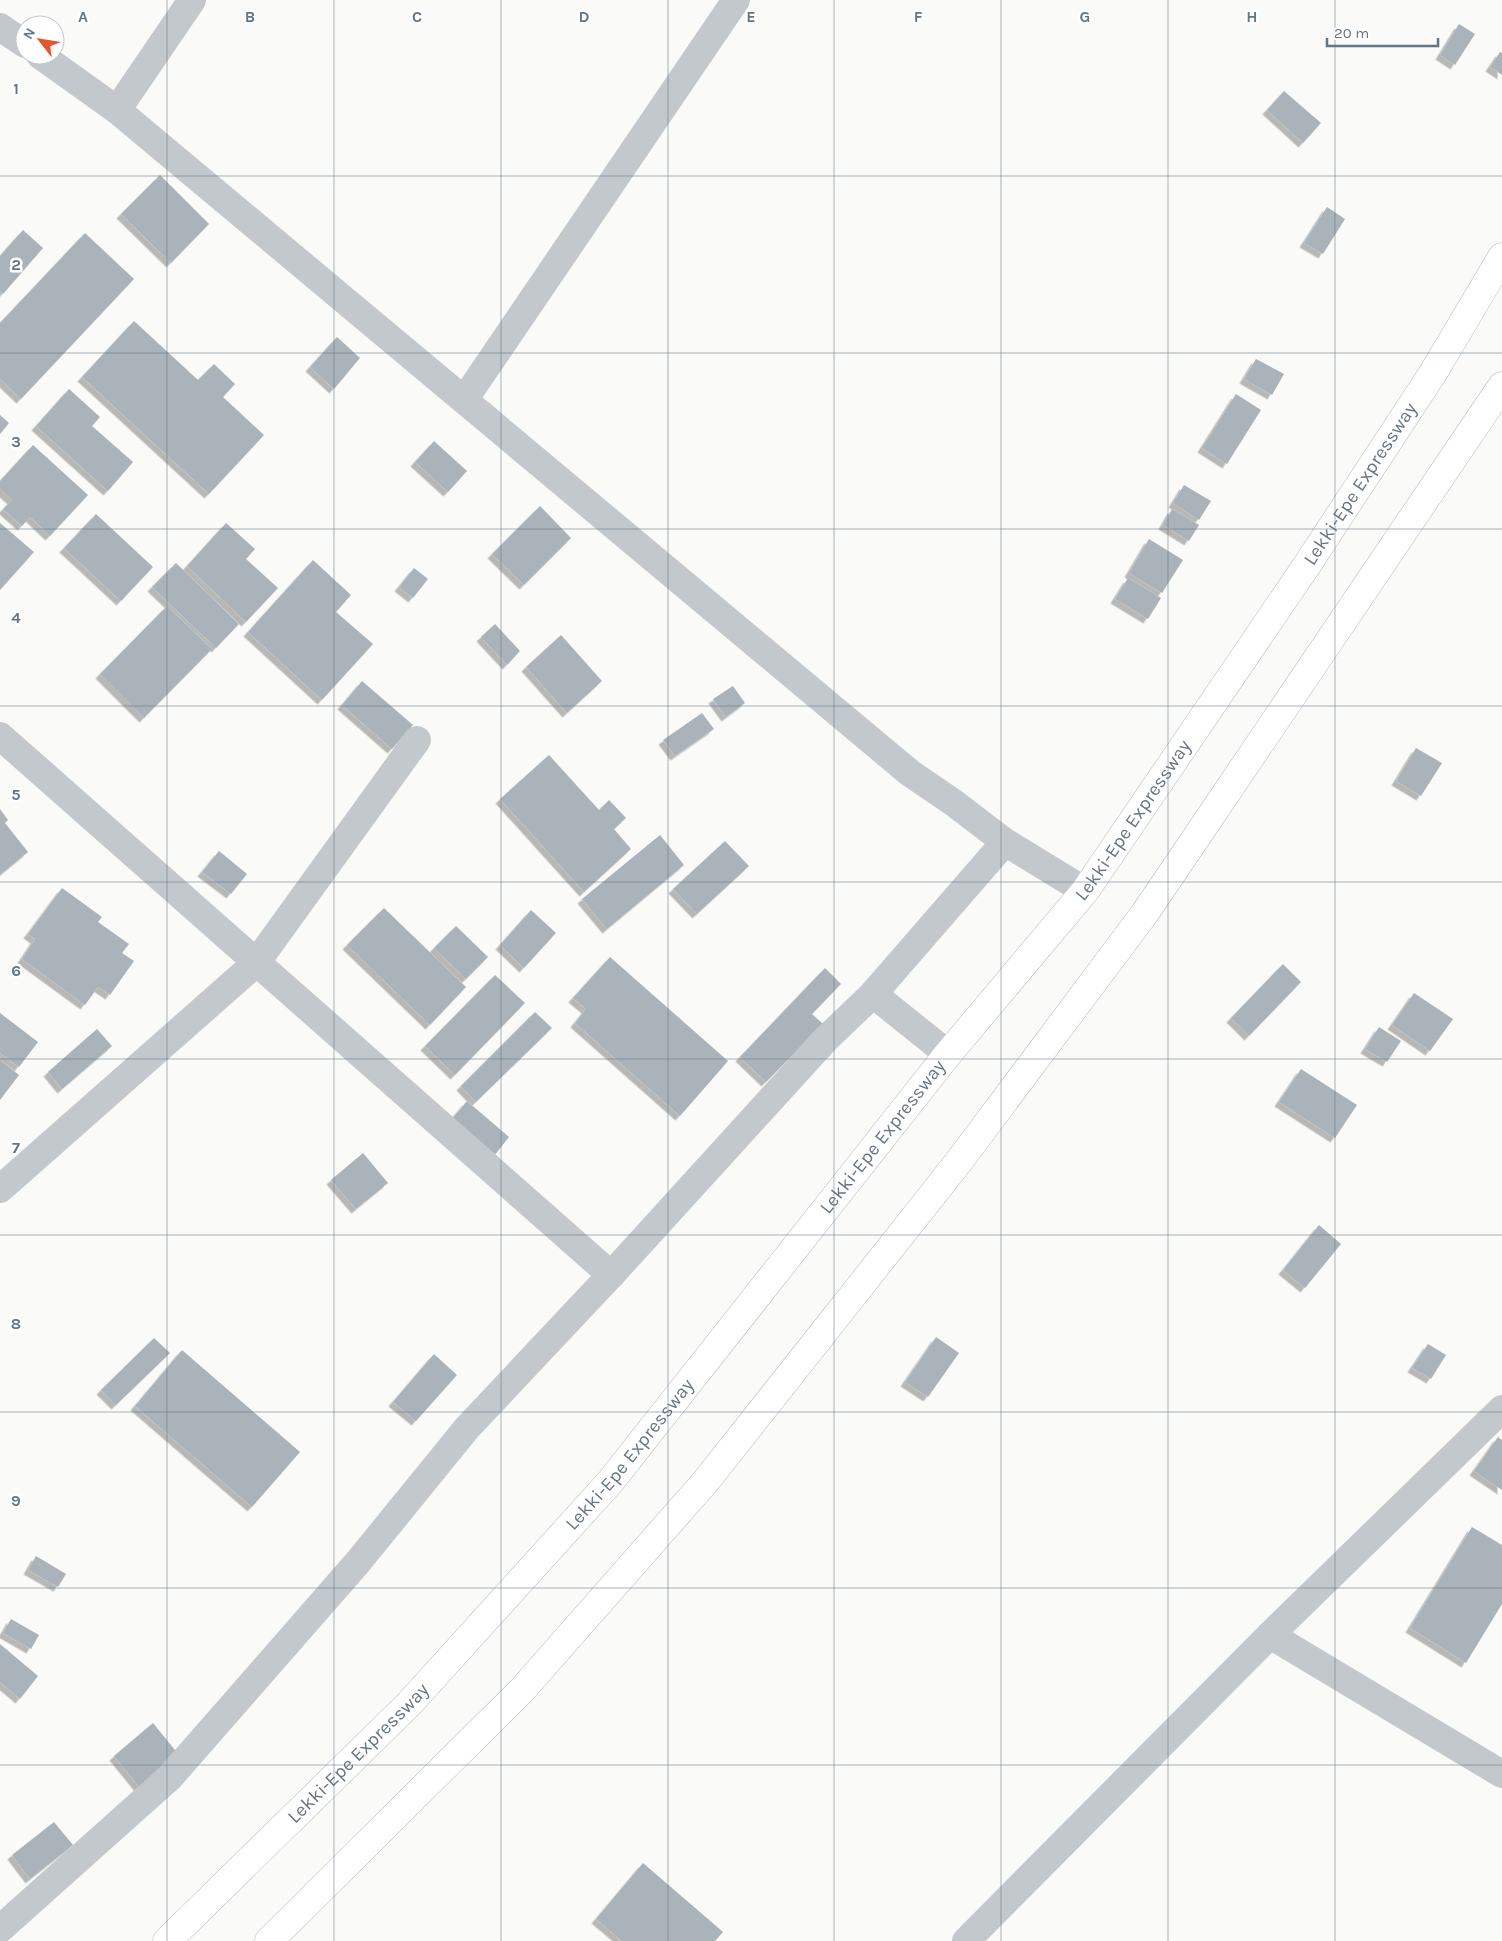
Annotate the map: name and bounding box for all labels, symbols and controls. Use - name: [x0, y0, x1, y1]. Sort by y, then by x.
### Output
- text: A: [78, 7, 88, 26]
- text: B: [245, 7, 255, 26]
- text: C: [412, 7, 422, 26]
- text: D: [579, 7, 590, 26]
- text: E: [746, 7, 756, 26]
- text: F: [914, 7, 923, 26]
- text: G: [1080, 7, 1090, 26]
- text: H: [1246, 7, 1258, 26]
- north arrow: [15, 15, 65, 65]
- scale bar: [1327, 15, 1438, 47]
- text: 20 m: [1334, 24, 1369, 42]
- text: N: [19, 25, 39, 42]
- text: 1: [13, 79, 19, 98]
- text: 2: [11, 255, 21, 274]
- street label: Lekki-Epe Expressway: [1299, 398, 1422, 569]
- text: 3: [11, 432, 21, 451]
- text: 4: [11, 608, 21, 627]
- street label: Lekki-Epe Expressway: [1071, 736, 1196, 905]
- text: 5: [11, 785, 21, 804]
- text: 6: [11, 961, 21, 980]
- street label: Lekki-Epe Expressway: [815, 1055, 950, 1218]
- text: 7: [12, 1138, 20, 1157]
- text: 8: [11, 1314, 21, 1333]
- street label: Lekki-Epe Expressway: [561, 1374, 698, 1535]
- text: 9: [11, 1491, 21, 1510]
- street label: Lekki-Epe Expressway: [283, 1679, 433, 1828]

